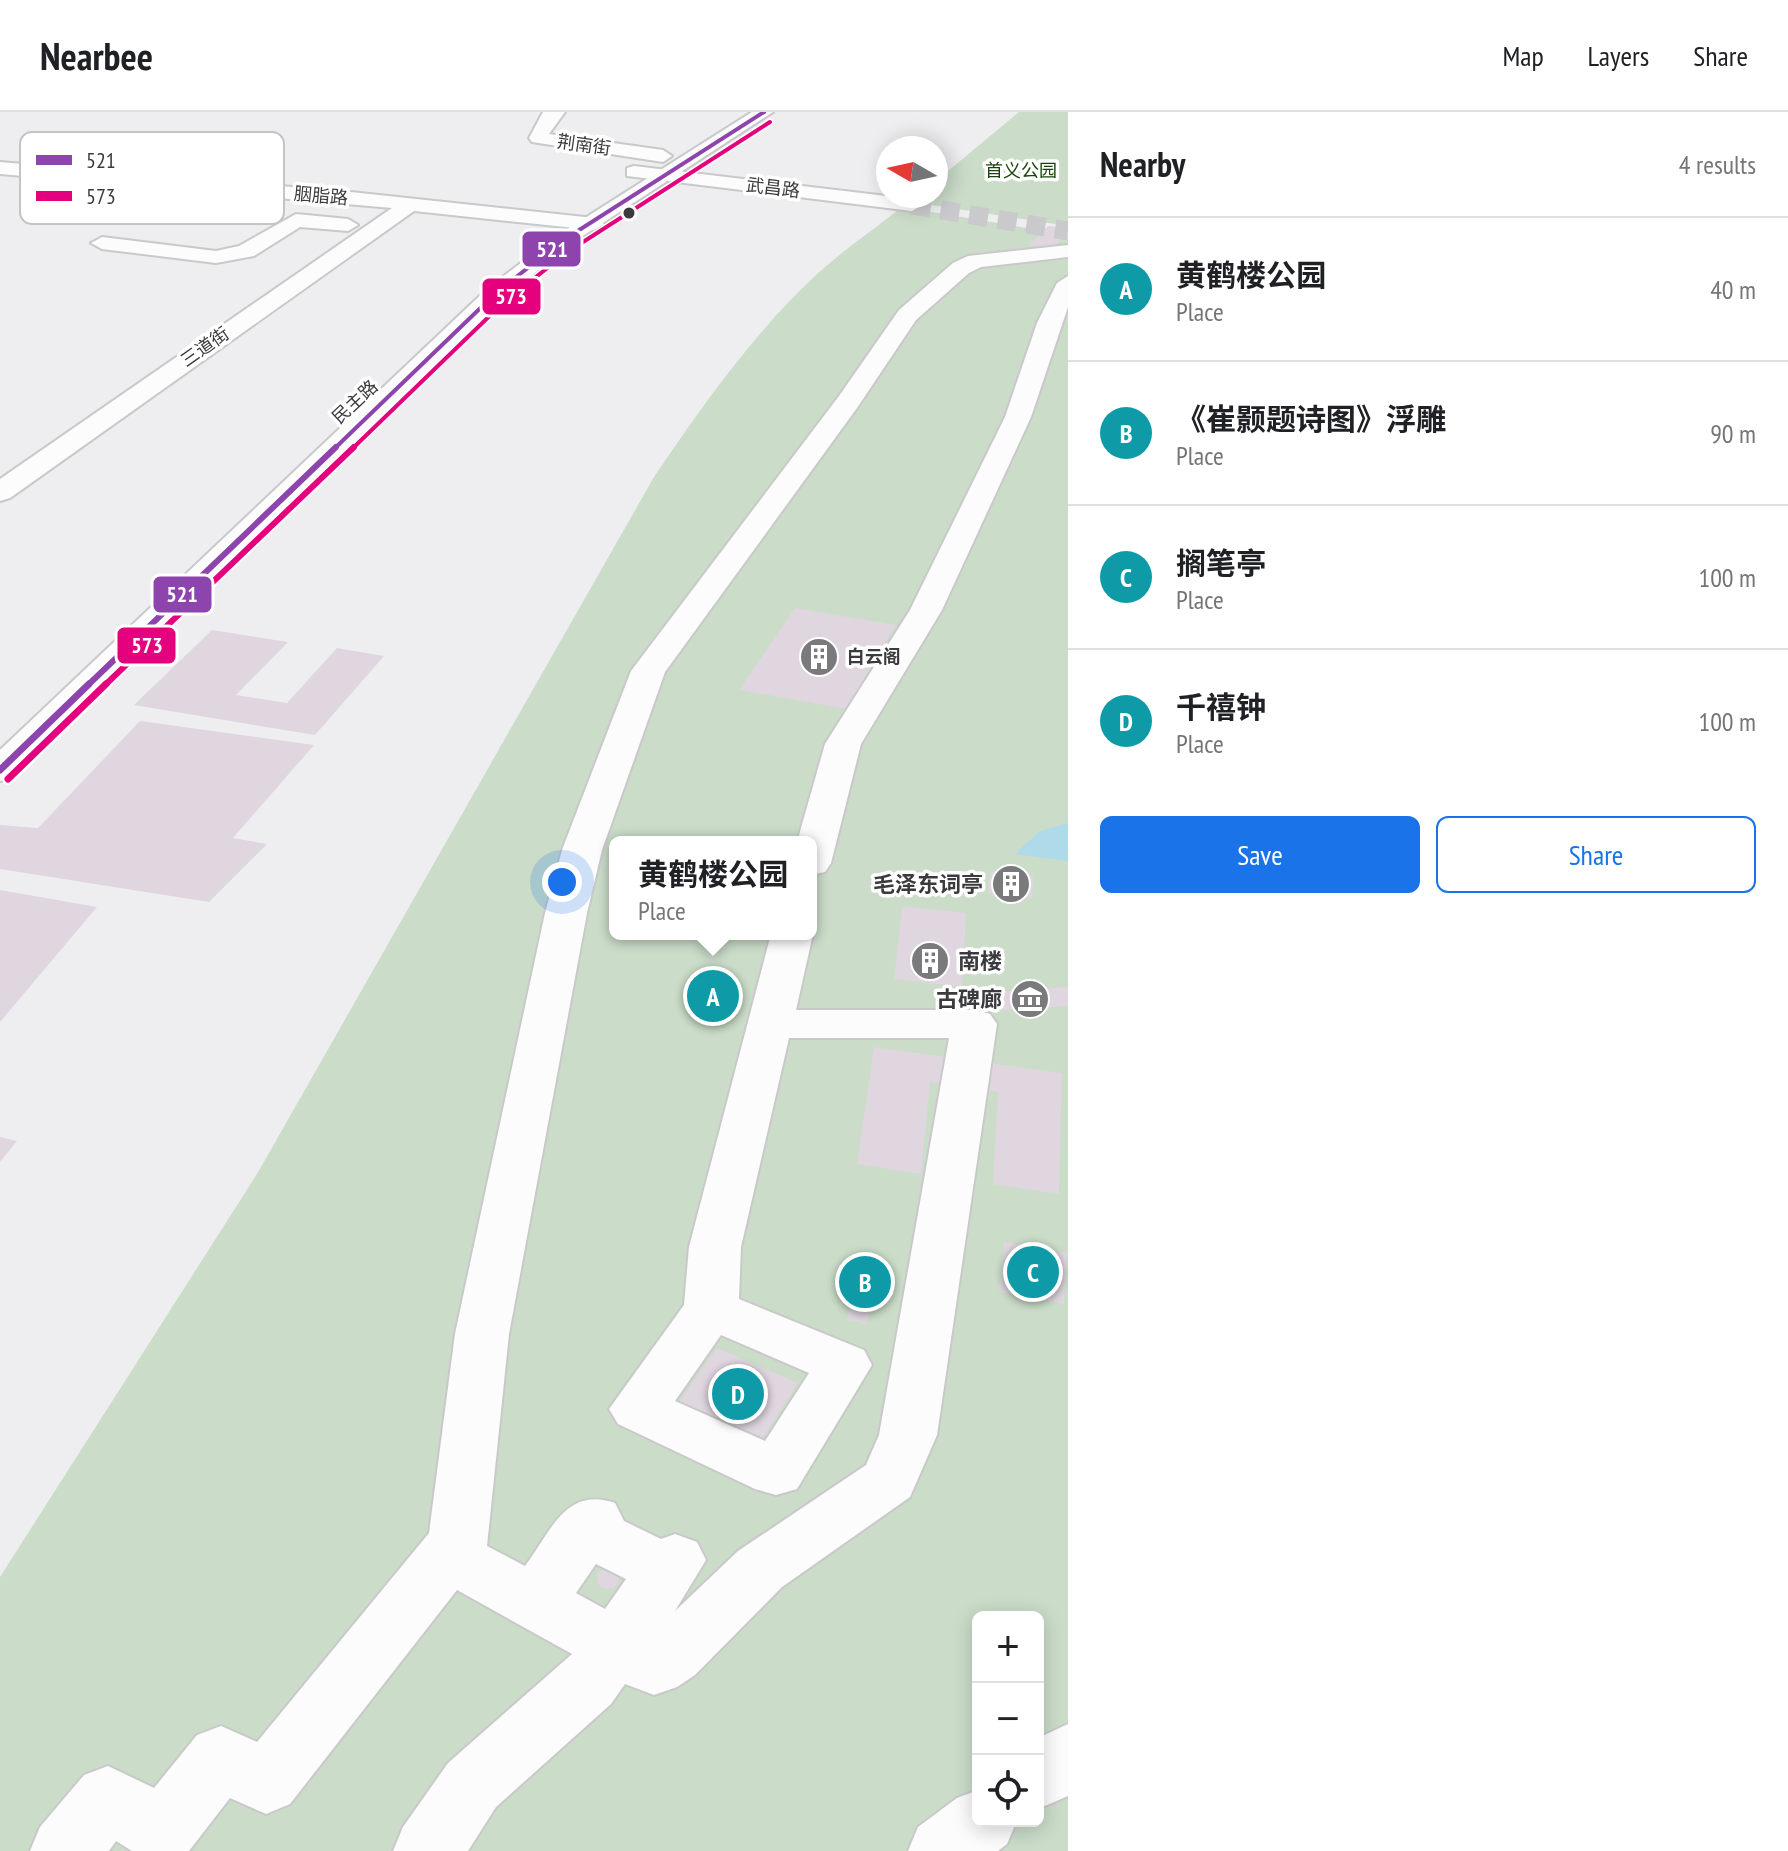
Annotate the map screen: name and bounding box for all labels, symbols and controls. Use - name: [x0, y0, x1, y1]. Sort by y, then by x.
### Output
- text: Nearbee: [40, 31, 153, 80]
- text: Map: [1502, 37, 1544, 74]
- text: Layers: [1588, 37, 1649, 74]
- text: Share: [1693, 37, 1748, 74]
- street label: 荆南街: [556, 129, 612, 160]
- legend: [20, 132, 284, 224]
- north arrow: [876, 136, 948, 208]
- text: Nearby: [1100, 142, 1185, 186]
- text: 521: [86, 146, 116, 174]
- text: 4 results: [1679, 148, 1756, 181]
- park label: 首义公园: [985, 159, 1057, 182]
- street label: 武昌路: [745, 173, 801, 202]
- text: 573: [86, 182, 116, 210]
- street label: 胭脂路: [293, 182, 349, 209]
- unlabelled marker: [621, 205, 637, 221]
- line badge: 521: [521, 230, 582, 268]
- text: 521: [536, 235, 568, 263]
- text: 黄鹤楼公园: [1176, 255, 1326, 294]
- text: A: [1119, 273, 1133, 306]
- text: 40 m: [1710, 273, 1756, 306]
- line badge: 573: [481, 277, 542, 316]
- text: 573: [495, 282, 527, 310]
- text: Place: [1176, 295, 1224, 328]
- street label: 三道街: [176, 322, 233, 371]
- street label: 民主路: [327, 375, 382, 428]
- text: 《崔颢题诗图》浮雕: [1176, 399, 1446, 438]
- text: B: [1120, 417, 1132, 450]
- text: 90 m: [1710, 417, 1756, 450]
- text: Place: [1176, 439, 1224, 472]
- text: 搁笔亭: [1176, 543, 1266, 582]
- text: C: [1120, 561, 1132, 594]
- text: 100 m: [1698, 561, 1756, 594]
- line badge: 521: [152, 575, 213, 614]
- text: 521: [166, 580, 198, 608]
- text: Place: [1176, 583, 1224, 616]
- line badge: 573: [116, 626, 177, 665]
- text: 573: [131, 631, 163, 659]
- building icon: 白云阁: [798, 636, 840, 678]
- place label: 白云阁: [847, 645, 901, 668]
- text: 千禧钟: [1176, 687, 1266, 726]
- text: D: [1119, 705, 1133, 738]
- text: 100 m: [1698, 705, 1756, 738]
- text: Place: [1176, 727, 1224, 760]
- button: Save: [1100, 816, 1420, 893]
- button: Share: [1436, 816, 1756, 893]
- popup: [609, 836, 817, 940]
- text: 黄鹤楼公园: [638, 854, 788, 893]
- your location: [542, 862, 582, 902]
- building icon: 毛泽东词亭: [990, 863, 1032, 905]
- place label: 毛泽东词亭: [873, 870, 983, 898]
- text: Place: [638, 894, 686, 927]
- building icon: 南楼: [909, 940, 951, 982]
- place label: 南楼: [958, 947, 1002, 975]
- pin: A: [687, 966, 739, 1026]
- museum icon: 古碑廊: [1009, 978, 1051, 1020]
- place label: 古碑廊: [936, 985, 1002, 1013]
- pin: C: [1007, 1242, 1059, 1302]
- pin: B: [839, 1252, 891, 1312]
- pin: D: [712, 1364, 764, 1424]
- map controls: [972, 1611, 1044, 1827]
- button: +: [972, 1611, 1044, 1683]
- button: −: [972, 1683, 1044, 1755]
- button: locate: [972, 1755, 1044, 1827]

